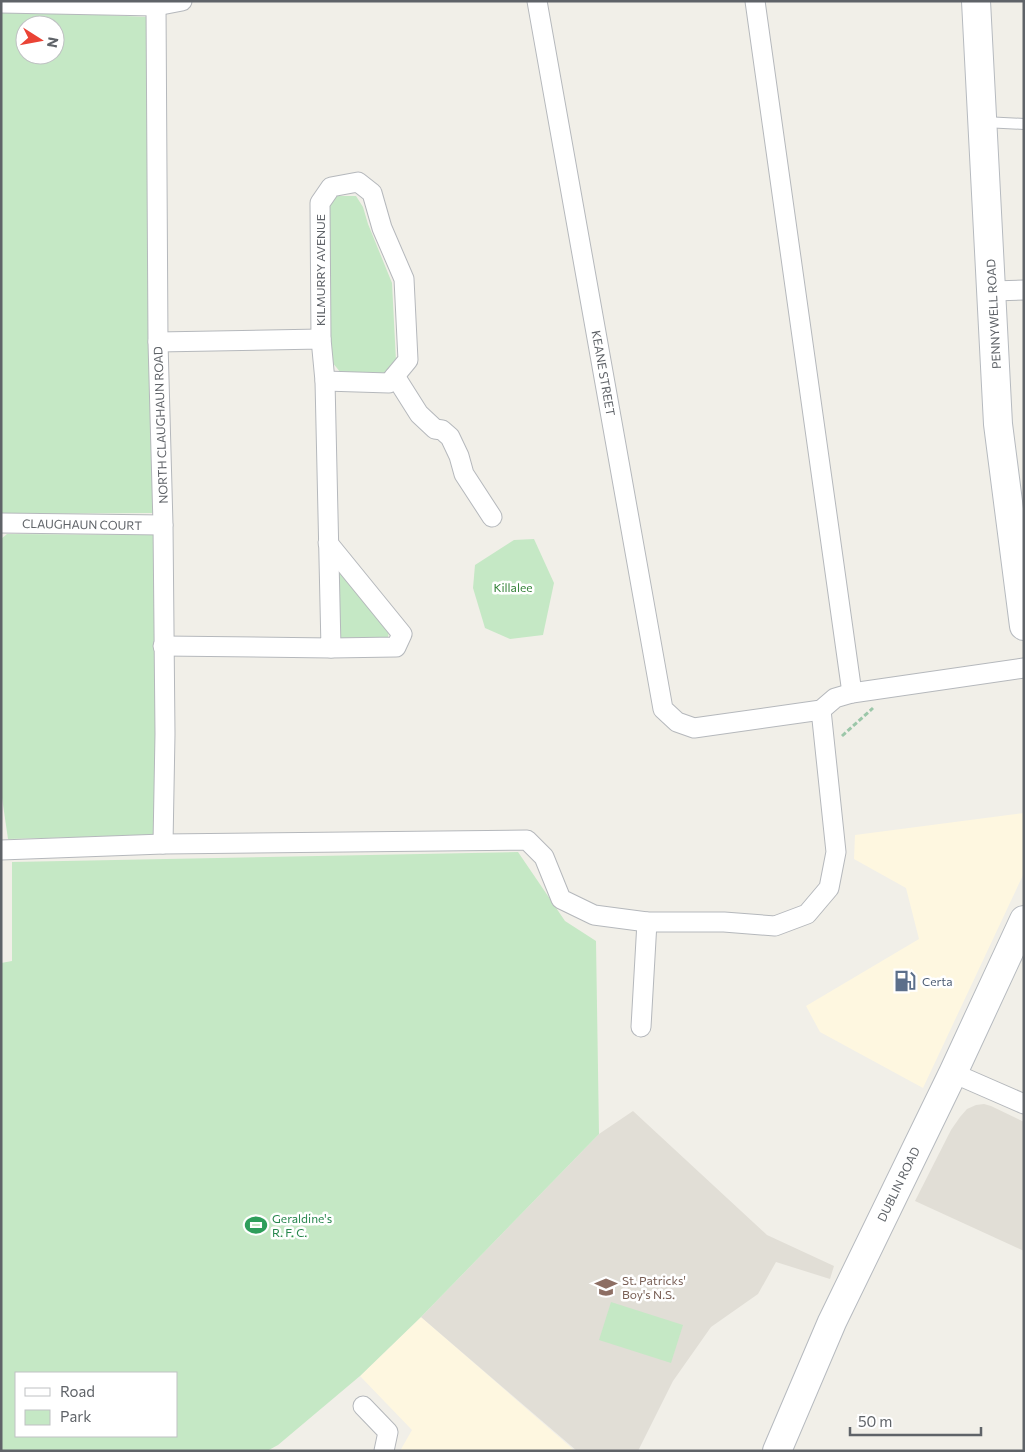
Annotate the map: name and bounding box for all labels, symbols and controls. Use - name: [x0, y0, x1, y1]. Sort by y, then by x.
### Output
- north arrow: [15, 15, 65, 65]
- text: N: [44, 36, 63, 49]
- street label: KILMURRY AVENUE: [313, 214, 327, 326]
- street label: PENNYWELL ROAD: [983, 258, 1003, 369]
- street label: KEANE STREET: [590, 329, 618, 417]
- street label: NORTH CLAUGHAUN ROAD: [150, 346, 170, 504]
- street label: CLAUGHAUN COURT: [22, 516, 142, 532]
- park label: Killalee: [493, 580, 533, 594]
- fuel station icon: Certa: [892, 968, 918, 994]
- place label: Certa: [922, 974, 953, 988]
- street label: DUBLIN ROAD: [874, 1144, 922, 1224]
- place label: Geraldine's R. F. C.: [272, 1211, 332, 1239]
- sports icon: Geraldine's R. F. C.: [243, 1212, 269, 1238]
- place label: St. Patricks' Boy's N.S.: [622, 1273, 686, 1301]
- school or university icon: St. Patricks' Boy's N.S.: [593, 1274, 619, 1300]
- legend: [15, 1372, 178, 1437]
- text: Road: [60, 1382, 95, 1400]
- scale bar: [850, 1404, 981, 1436]
- text: Park: [60, 1407, 91, 1425]
- text: 50 m: [858, 1412, 892, 1430]

